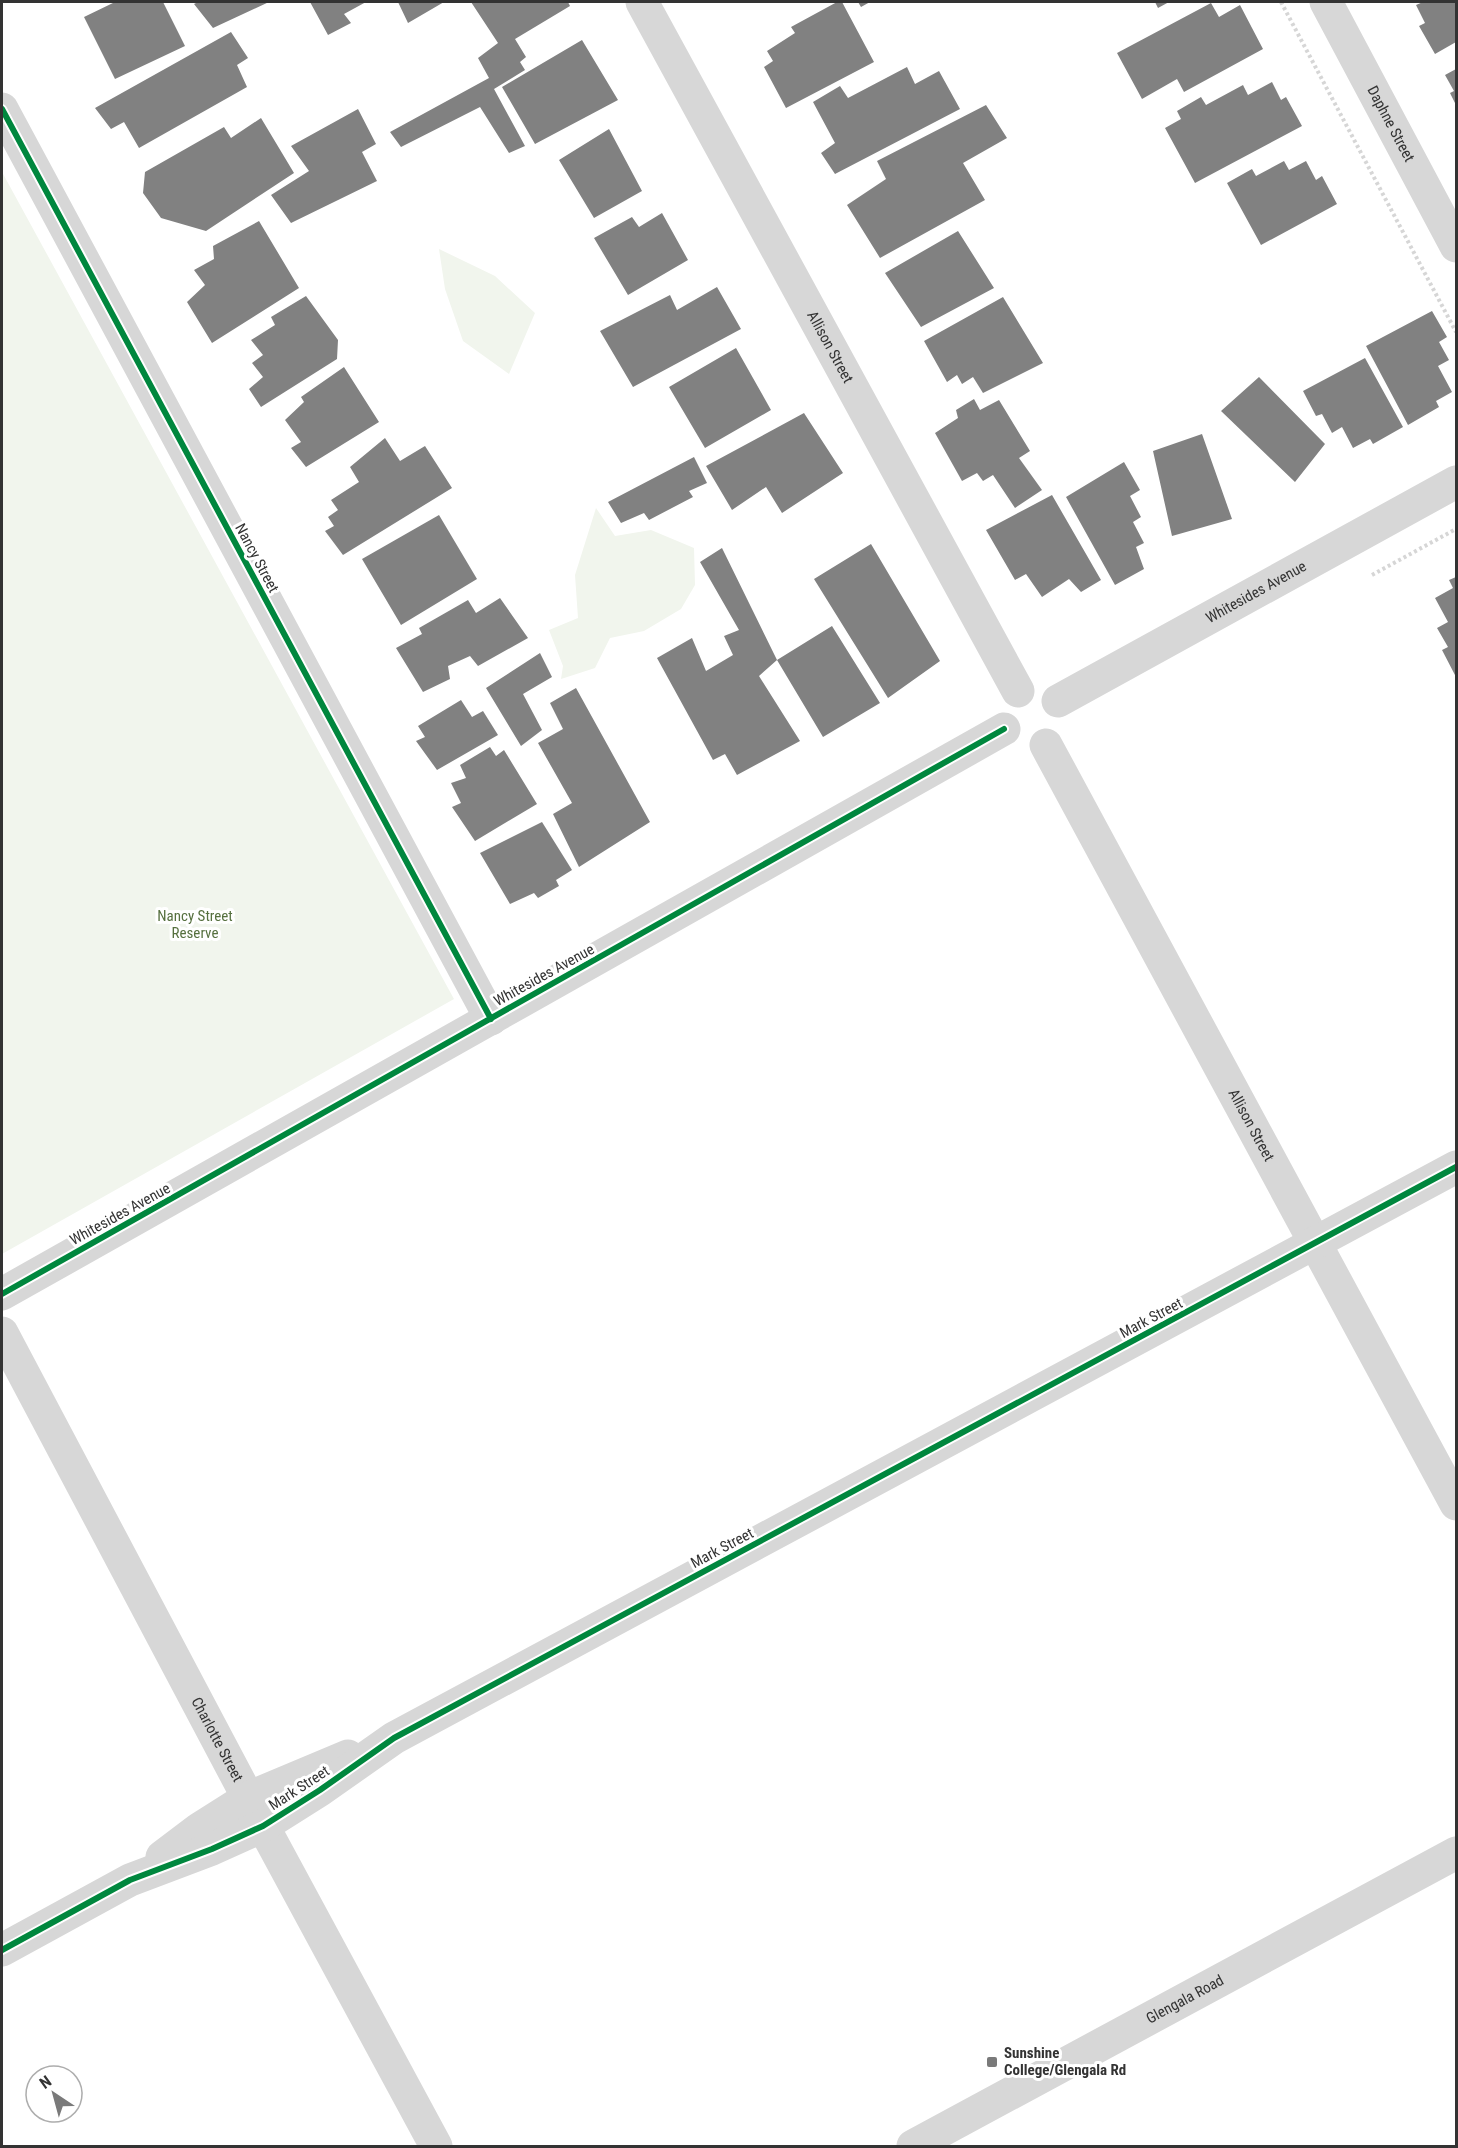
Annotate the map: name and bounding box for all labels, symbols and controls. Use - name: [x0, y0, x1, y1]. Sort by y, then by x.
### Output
- street label: Daphne Street: [1363, 83, 1418, 165]
- street label: Allison Street: [803, 308, 857, 386]
- street label: Nancy Street: [231, 520, 283, 596]
- street label: Whitesides Avenue: [1203, 557, 1309, 627]
- park label: Nancy Street Reserve: [157, 907, 233, 942]
- street label: Whitesides Avenue: [491, 940, 597, 1010]
- street label: Allison Street: [1225, 1086, 1278, 1164]
- street label: Whitesides Avenue: [67, 1179, 173, 1249]
- street label: Mark Street: [1117, 1294, 1185, 1342]
- street label: Mark Street: [688, 1524, 756, 1572]
- street label: Charlotte Street: [187, 1694, 247, 1785]
- street label: Mark Street: [265, 1762, 333, 1814]
- street label: Glengala Road: [1143, 1971, 1227, 2027]
- place label: Sunshine College/Glengala Rd: [1004, 2044, 1126, 2079]
- marker: Sunshine College/Glengala Rd: [985, 2055, 999, 2069]
- north arrow: [24, 2064, 84, 2124]
- text: N: [36, 2072, 55, 2093]

